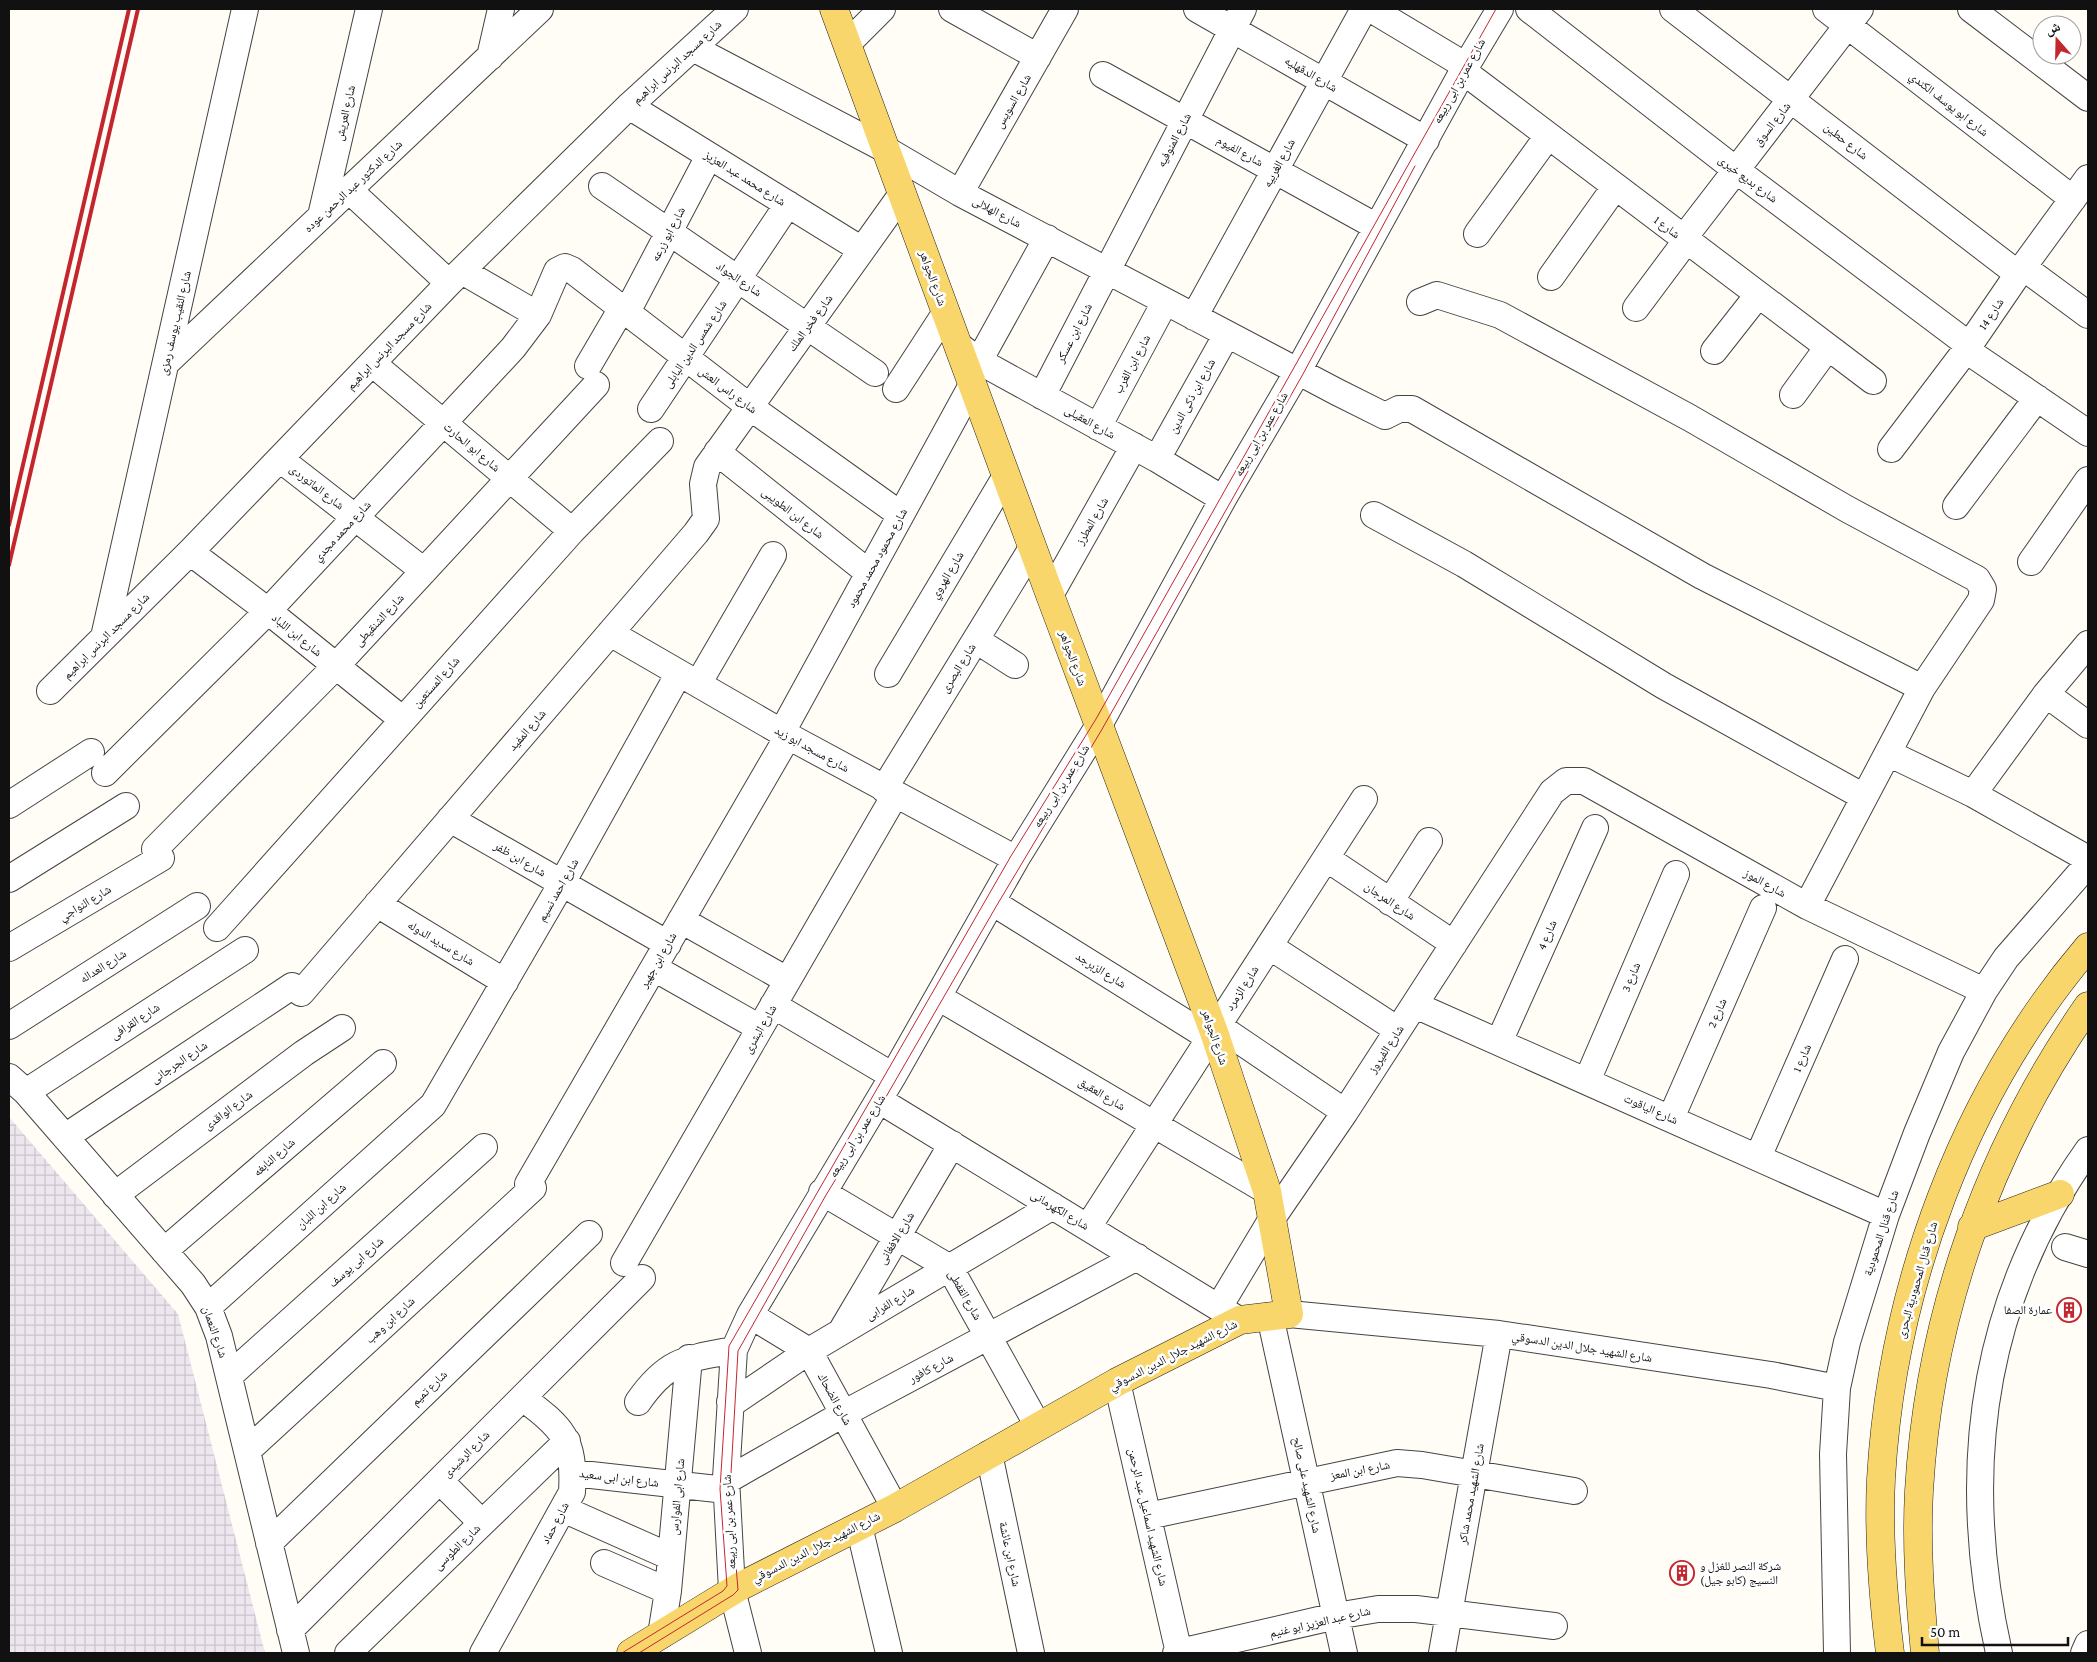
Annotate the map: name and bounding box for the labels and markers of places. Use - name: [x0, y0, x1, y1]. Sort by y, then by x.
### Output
- building icon: عمارة الصفا: [2056, 1297, 2082, 1323]
- place label: عمارة الصفا: [2004, 1303, 2052, 1317]
- place label: شركة النصر للغزل و النسيج (كابو جيل): [1700, 1559, 1781, 1587]
- building icon: شركة النصر للغزل و النسيج (كابو جيل): [1669, 1560, 1695, 1586]

